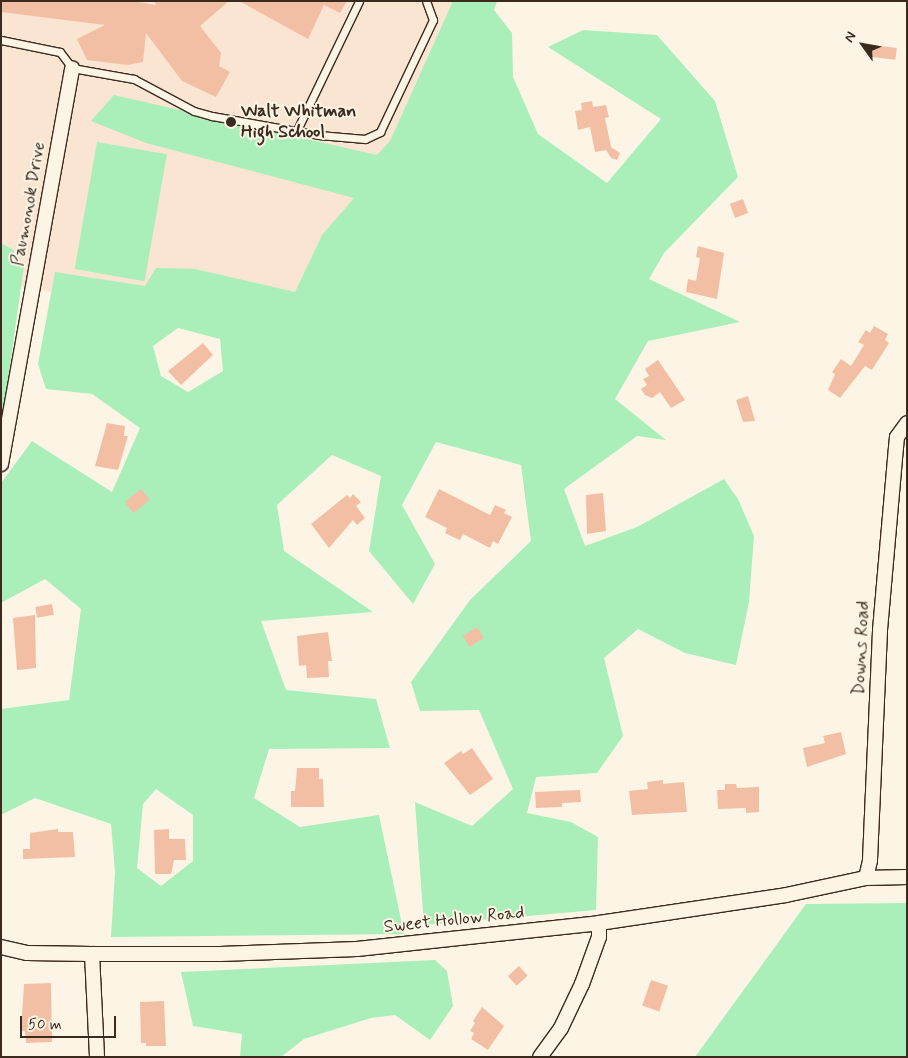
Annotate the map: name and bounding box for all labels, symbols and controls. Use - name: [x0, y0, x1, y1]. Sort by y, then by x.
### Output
- north arrow: [838, 20, 888, 70]
- text: N: [840, 28, 860, 46]
- place label: Walt Whitman High School: [241, 101, 356, 144]
- marker: Walt Whitman High School: [225, 116, 237, 128]
- street label: Paumonok Drive: [8, 141, 50, 267]
- street label: Downs Road: [848, 600, 874, 696]
- street label: Sweet Hollow Road: [383, 902, 525, 938]
- scale bar: [22, 1006, 119, 1038]
- text: 50 m: [28, 1015, 62, 1035]

